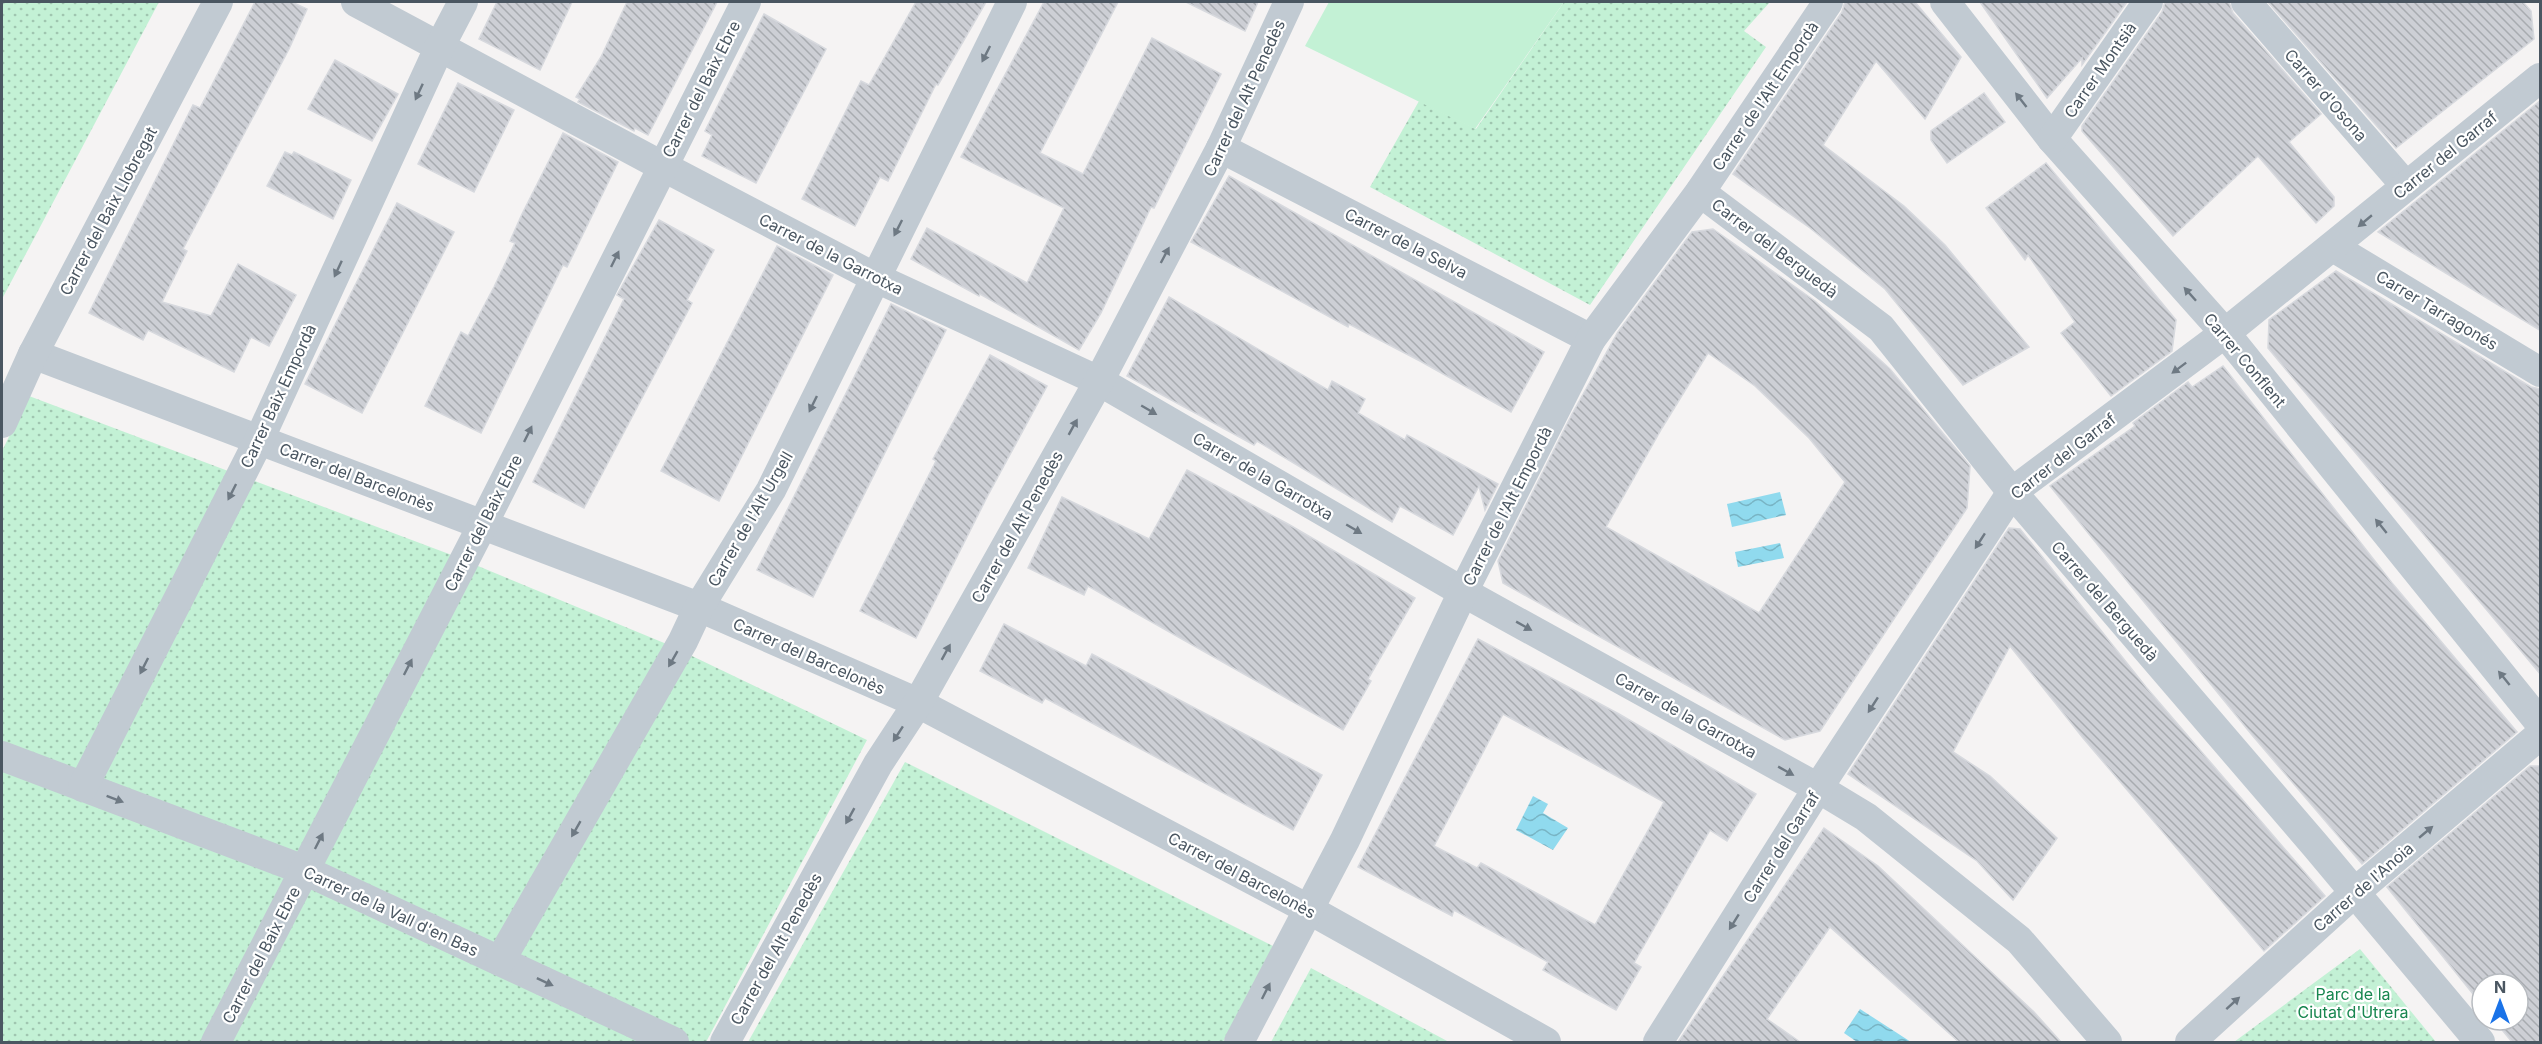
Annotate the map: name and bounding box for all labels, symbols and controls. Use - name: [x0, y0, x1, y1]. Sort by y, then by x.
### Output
- street label: Carrer del Alt Penedès: [1199, 16, 1289, 180]
- street label: Carrer del Baix Ebre: [658, 17, 744, 161]
- street label: Carrer de l'Alt Empordà: [1707, 17, 1823, 175]
- street label: Carrer Montsià: [2060, 18, 2140, 122]
- one-way arrow: [981, 45, 990, 62]
- street label: Carrer d'Osona: [2280, 45, 2372, 145]
- one-way arrow: [414, 83, 424, 101]
- one-way arrow: [2016, 92, 2028, 107]
- street label: Carrer del Garraf: [2389, 107, 2501, 203]
- street label: Carrer del Baix Llobregat: [55, 123, 161, 299]
- street label: Carrer del Berguedà: [1708, 194, 1842, 302]
- street label: Carrer de la Selva: [1341, 203, 1471, 283]
- street label: Carrer de la Garrotxa: [756, 209, 906, 299]
- one-way arrow: [2357, 214, 2373, 227]
- one-way arrow: [894, 220, 903, 237]
- one-way arrow: [1160, 247, 1170, 264]
- one-way arrow: [611, 251, 620, 268]
- one-way arrow: [333, 260, 342, 277]
- street label: Carrer Tarragonés: [2372, 266, 2502, 354]
- one-way arrow: [2183, 287, 2197, 302]
- street label: Carrer Conflent: [2200, 309, 2290, 411]
- street label: Carrer Baix Empordà: [236, 321, 320, 471]
- one-way arrow: [2171, 361, 2187, 374]
- one-way arrow: [809, 395, 818, 412]
- one-way arrow: [1141, 405, 1158, 415]
- street label: Carrer del Garraf: [2006, 409, 2120, 503]
- one-way arrow: [1068, 418, 1078, 435]
- street label: Carrer de l'Alt Empordà: [1458, 423, 1556, 589]
- one-way arrow: [523, 425, 533, 443]
- street label: Carrer de la Garrotxa: [1189, 428, 1337, 524]
- street label: Carrer del Barcelonès: [277, 438, 437, 516]
- street label: Carrer del Alt Penedès: [967, 447, 1067, 607]
- street label: Carrer de l'Alt Urgell: [703, 448, 797, 590]
- street label: Carrer del Baix Ebre: [440, 451, 526, 595]
- one-way arrow: [227, 483, 237, 500]
- one-way arrow: [2375, 519, 2388, 534]
- one-way arrow: [1346, 524, 1363, 534]
- one-way arrow: [1974, 533, 1985, 550]
- street label: Carrer del Berguedà: [2047, 537, 2163, 665]
- street label: Carrer del Barcelonès: [730, 613, 888, 699]
- one-way arrow: [1516, 621, 1533, 631]
- one-way arrow: [941, 644, 952, 660]
- one-way arrow: [668, 651, 678, 668]
- one-way arrow: [139, 658, 149, 675]
- one-way arrow: [404, 659, 413, 676]
- street label: Carrer de la Garrotxa: [1612, 668, 1760, 762]
- one-way arrow: [2498, 670, 2510, 685]
- one-way arrow: [1867, 696, 1879, 712]
- one-way arrow: [893, 726, 904, 742]
- one-way arrow: [1778, 766, 1795, 776]
- street label: Carrer del Garraf: [1739, 787, 1823, 907]
- one-way arrow: [106, 795, 124, 804]
- one-way arrow: [845, 807, 855, 824]
- one-way arrow: [571, 820, 581, 837]
- one-way arrow: [2418, 826, 2433, 839]
- street label: Carrer del Barcelonès: [1165, 828, 1319, 922]
- one-way arrow: [314, 832, 324, 849]
- street label: Carrer de l'Anoia: [2309, 838, 2417, 936]
- street label: Carrer de la Vall d'en Bas: [300, 862, 482, 960]
- street label: Carrer del Alt Penedès: [726, 869, 826, 1029]
- street label: Carrer del Baix Ebre: [218, 883, 304, 1027]
- one-way arrow: [1729, 914, 1740, 930]
- north arrow: [2470, 972, 2530, 1032]
- text: N: [2494, 977, 2506, 997]
- one-way arrow: [537, 978, 554, 987]
- one-way arrow: [1261, 982, 1271, 999]
- park label: Parc de la Ciutat d'Utrera: [2298, 984, 2408, 1022]
- one-way arrow: [2225, 997, 2240, 1010]

